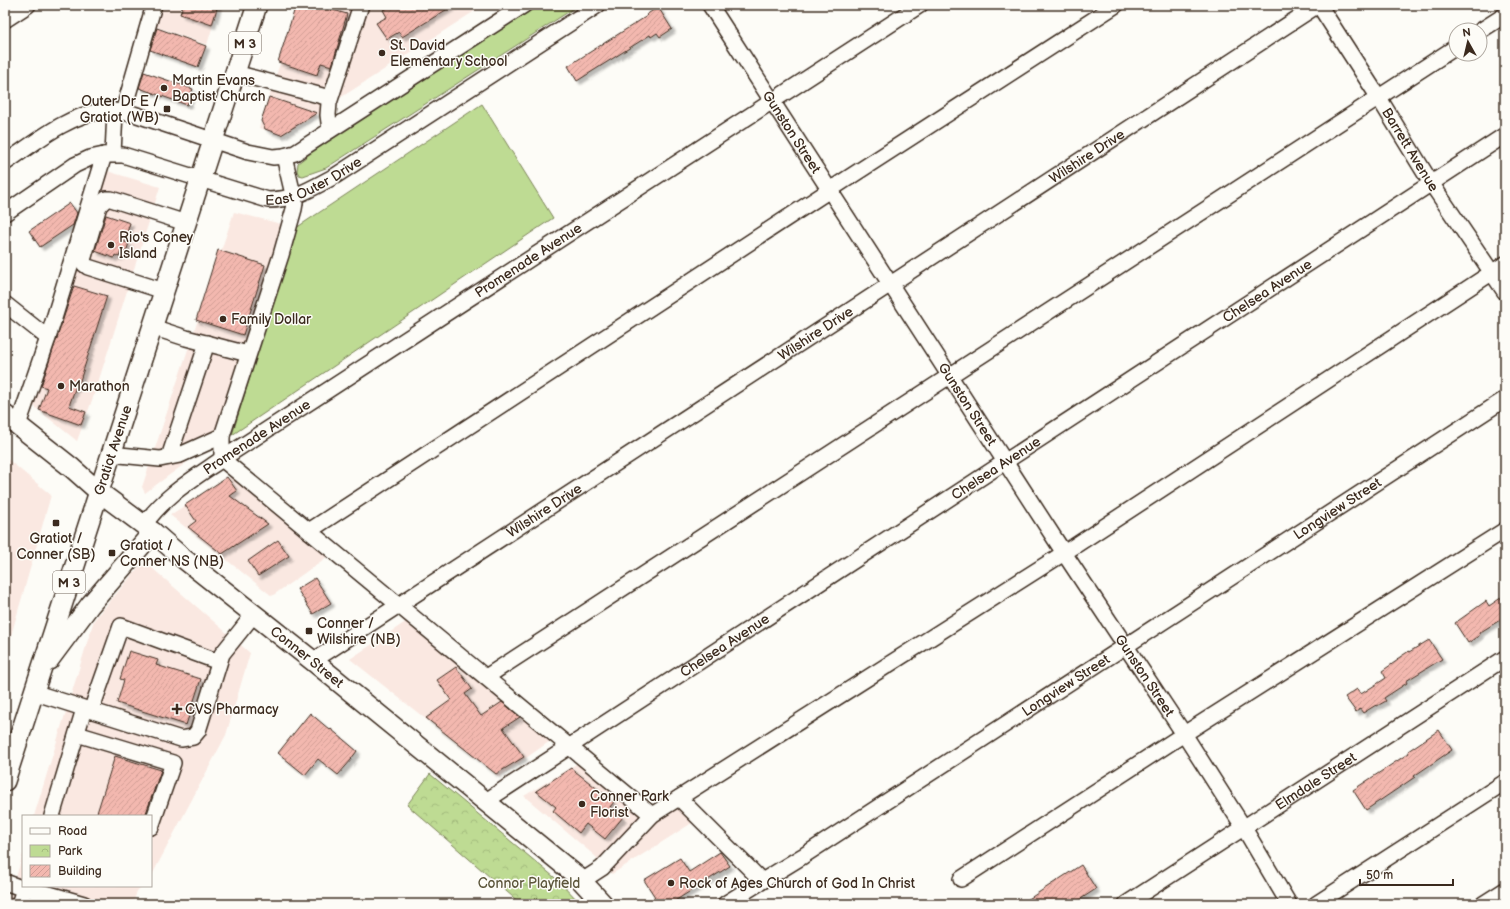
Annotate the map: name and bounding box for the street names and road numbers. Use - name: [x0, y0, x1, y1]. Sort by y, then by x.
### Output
- road number: M 3: [229, 32, 261, 54]
- street label: Gunston Street: [759, 88, 825, 177]
- street label: Barrett Avenue: [1378, 105, 1442, 195]
- street label: Wilshire Drive: [1046, 126, 1128, 187]
- street label: East Outer Drive: [265, 153, 365, 209]
- street label: Promenade Avenue: [472, 219, 585, 301]
- street label: Chelsea Avenue: [1219, 256, 1315, 326]
- street label: Wilshire Drive: [775, 303, 857, 364]
- street label: Gunston Street: [934, 360, 1001, 449]
- street label: Promenade Avenue: [200, 396, 314, 478]
- street label: Gratiot Avenue: [90, 403, 136, 497]
- street label: Chelsea Avenue: [948, 433, 1044, 504]
- street label: Longview Street: [1290, 474, 1385, 543]
- street label: Wilshire Drive: [504, 480, 585, 541]
- road number: M 3: [53, 571, 85, 593]
- street label: Chelsea Avenue: [677, 610, 773, 681]
- street label: Conner Street: [267, 623, 347, 692]
- street label: Gunston Street: [1111, 631, 1178, 720]
- street label: Longview Street: [1019, 650, 1114, 720]
- street label: Elmdale Street: [1272, 748, 1360, 814]

